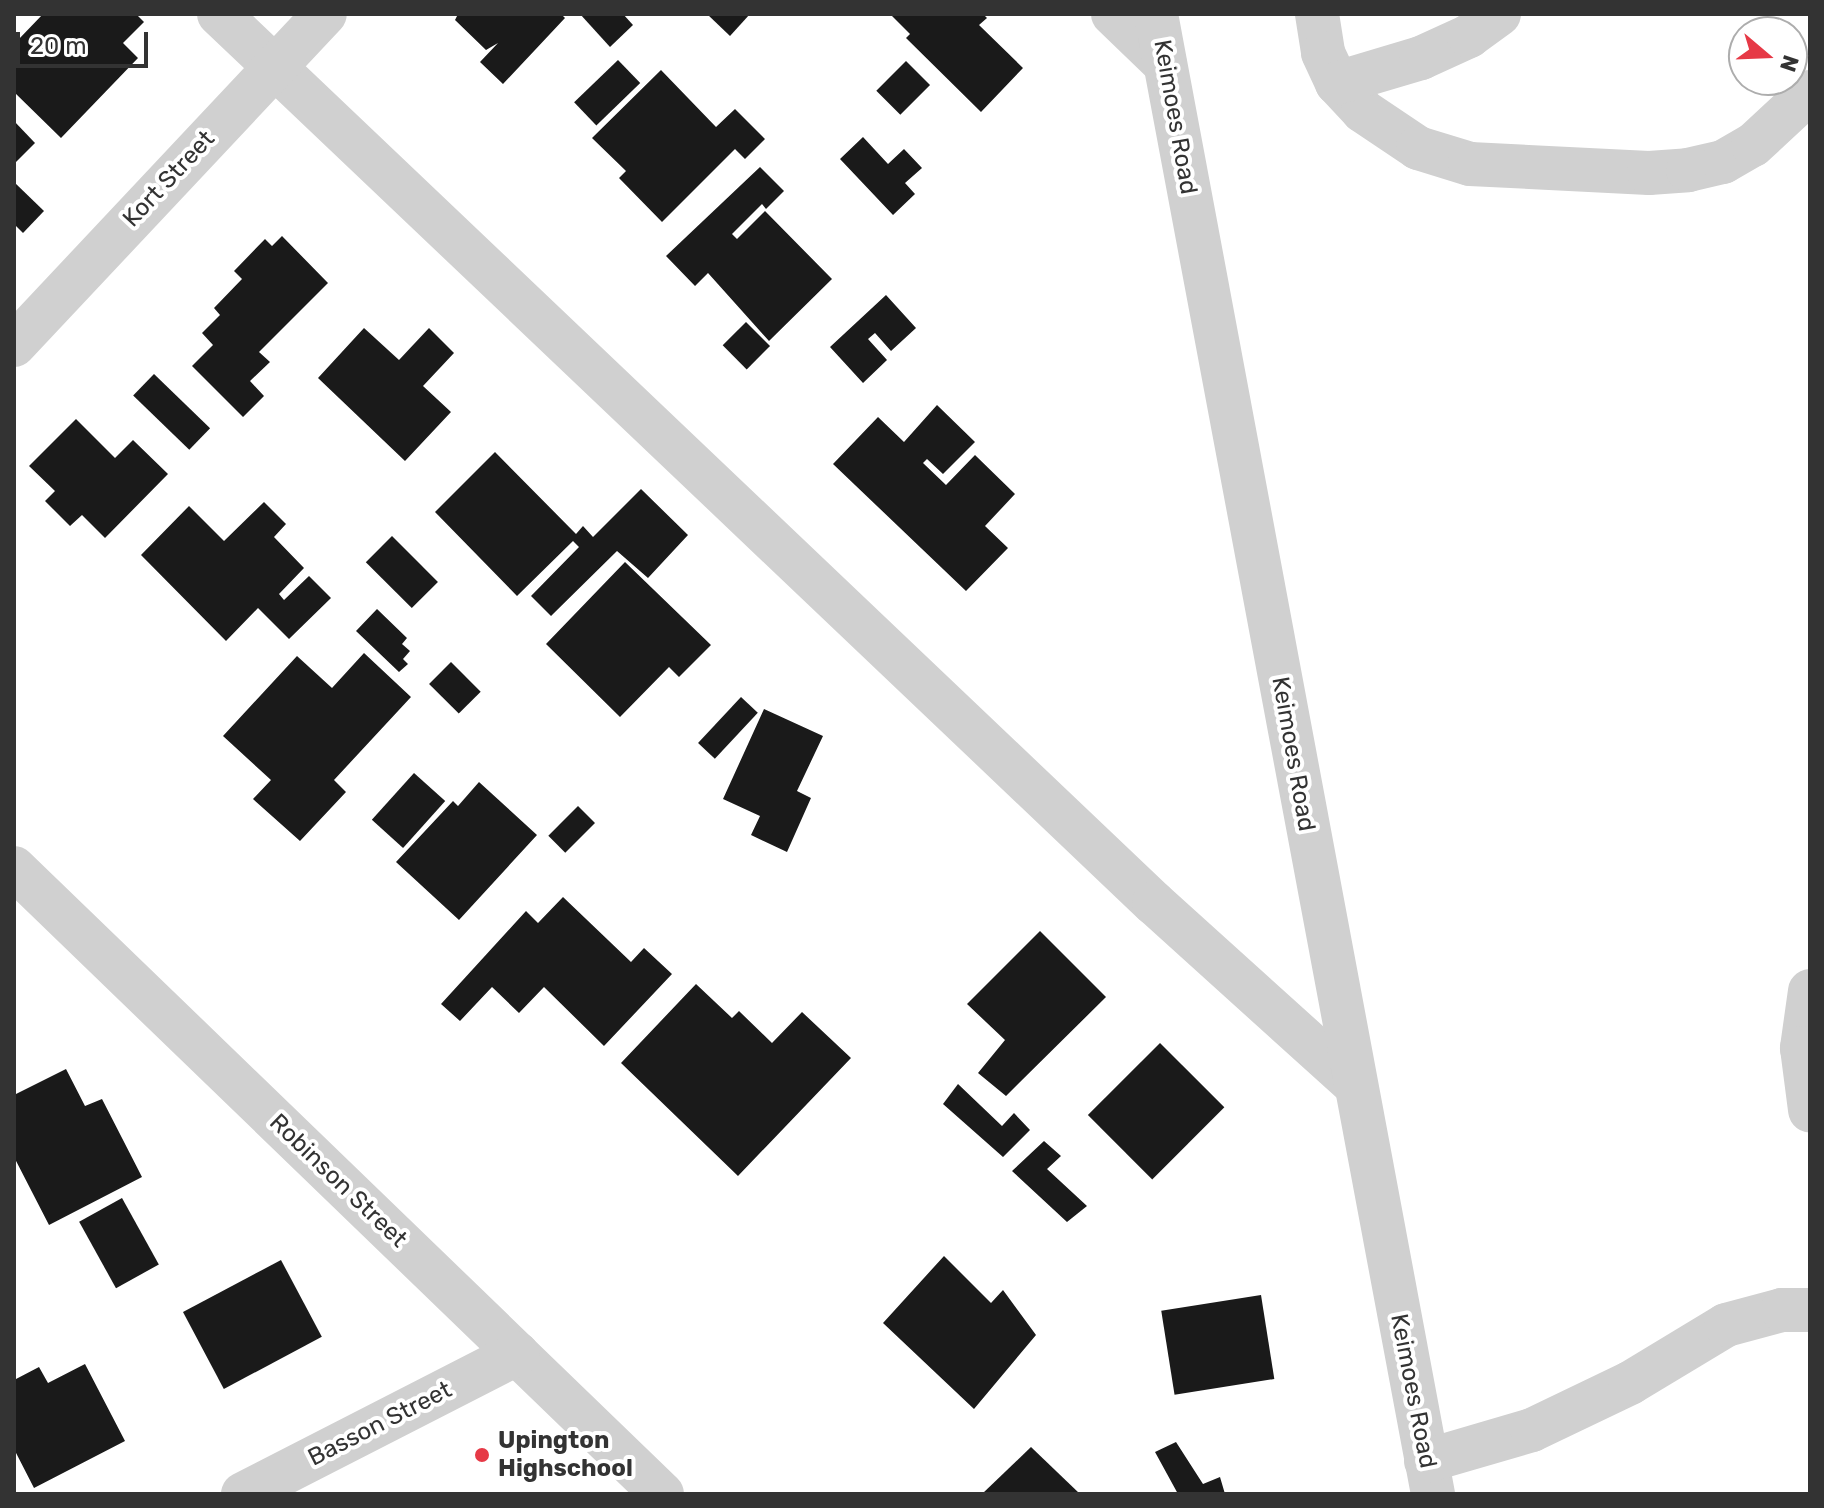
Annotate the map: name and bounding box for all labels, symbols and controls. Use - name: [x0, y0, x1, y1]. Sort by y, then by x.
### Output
- scale bar: [20, 16, 152, 66]
- north arrow: [1728, 16, 1808, 96]
- text: 20 m: [30, 32, 87, 60]
- street label: Keimoes Road: [1147, 37, 1203, 197]
- text: N: [1774, 51, 1805, 75]
- street label: Kort Street: [117, 125, 221, 233]
- street label: Keimoes Road: [1265, 674, 1321, 834]
- street label: Robinson Street: [263, 1108, 413, 1254]
- street label: Keimoes Road: [1384, 1311, 1442, 1471]
- street label: Basson Street: [303, 1375, 457, 1473]
- place label: Upington Highschool: [498, 1427, 633, 1483]
- marker: Upington Highschool: [473, 1446, 491, 1464]

